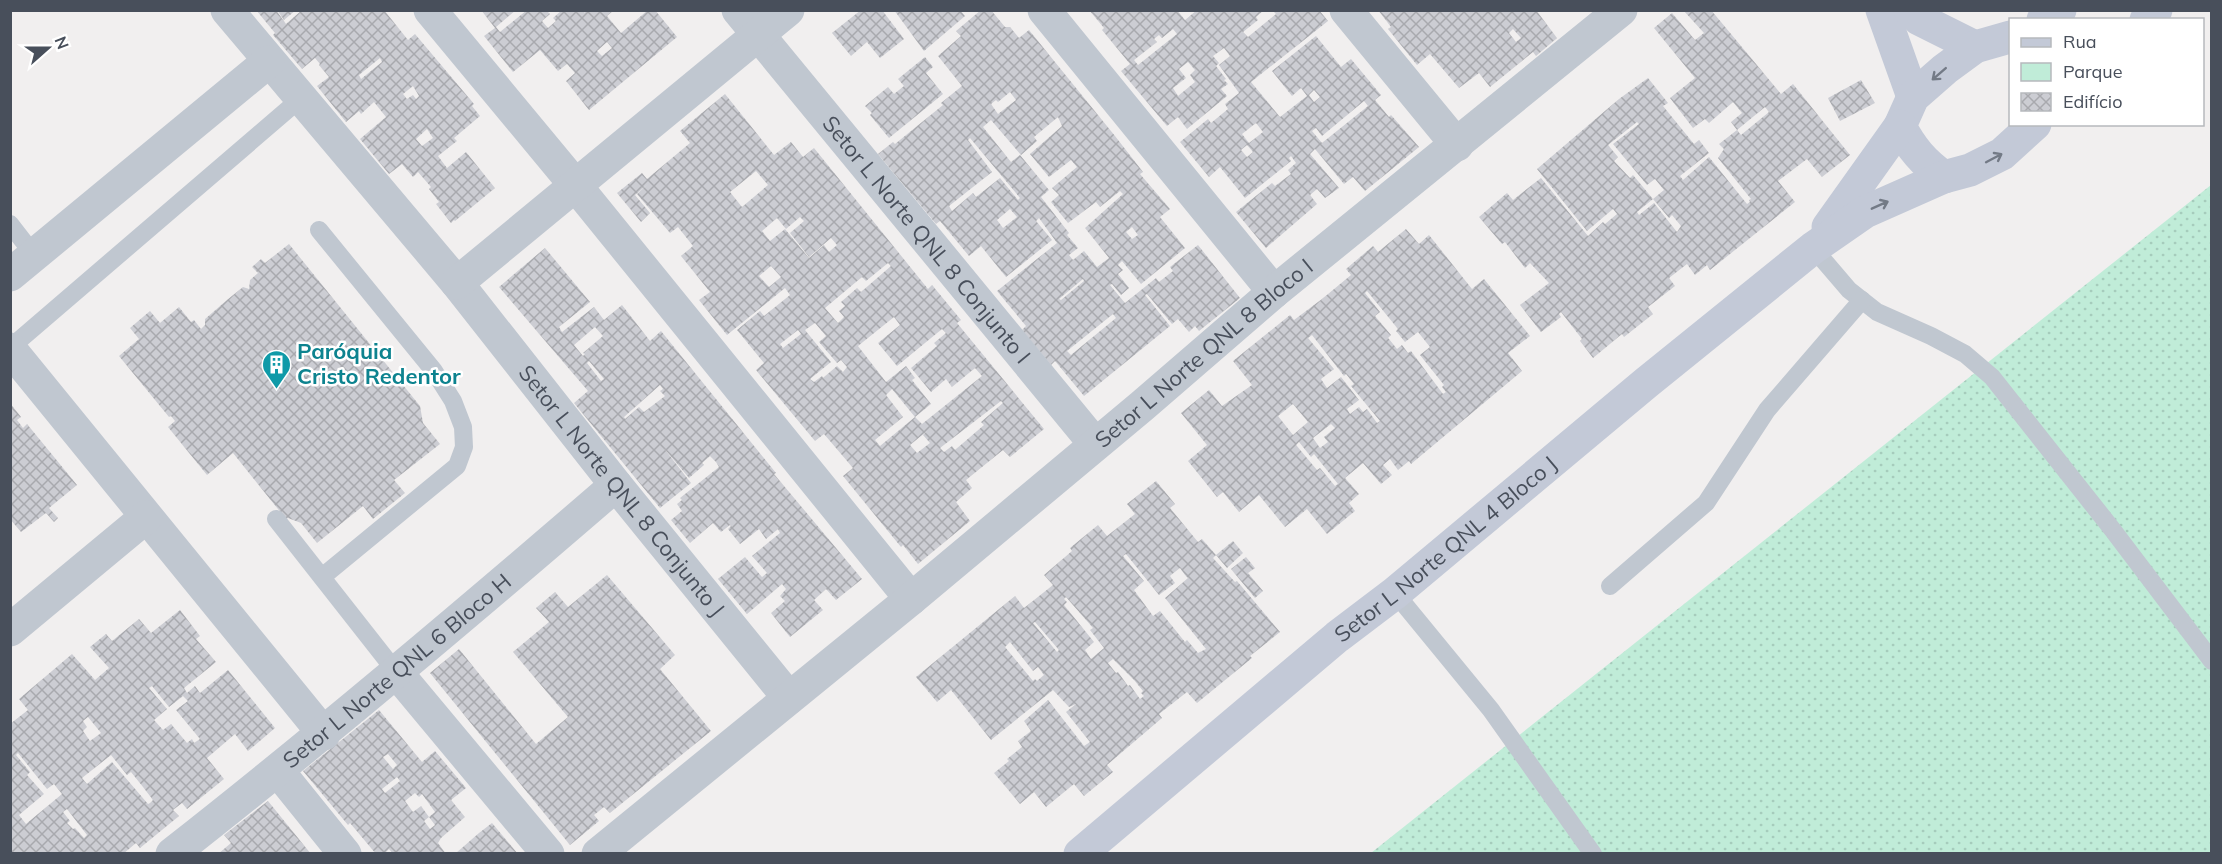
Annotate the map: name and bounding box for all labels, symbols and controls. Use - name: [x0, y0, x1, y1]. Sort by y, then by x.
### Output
- north arrow: [18, 18, 78, 78]
- legend: [2009, 18, 2204, 126]
- text: Rua: [2063, 30, 2097, 53]
- text: N: [51, 33, 74, 52]
- text: Parque: [2063, 60, 2122, 83]
- one-way arrow: [1932, 67, 1947, 81]
- text: Edifício: [2063, 90, 2122, 113]
- street label: Setor L Norte QNL 8 Conjunto I: [817, 110, 1037, 369]
- one-way arrow: [1985, 152, 2002, 164]
- one-way arrow: [1870, 199, 1888, 211]
- street label: Setor L Norte QNL 8 Bloco I: [1089, 252, 1318, 454]
- place label: Paróquia Cristo Redentor: [297, 337, 461, 390]
- building icon: Paróquia Cristo Redentor: [260, 348, 292, 390]
- street label: Setor L Norte QNL 8 Conjunto J: [513, 359, 731, 622]
- street label: Setor L Norte QNL 4 Bloco J: [1329, 450, 1562, 648]
- street label: Setor L Norte QNL 6 Bloco H: [277, 567, 517, 774]

